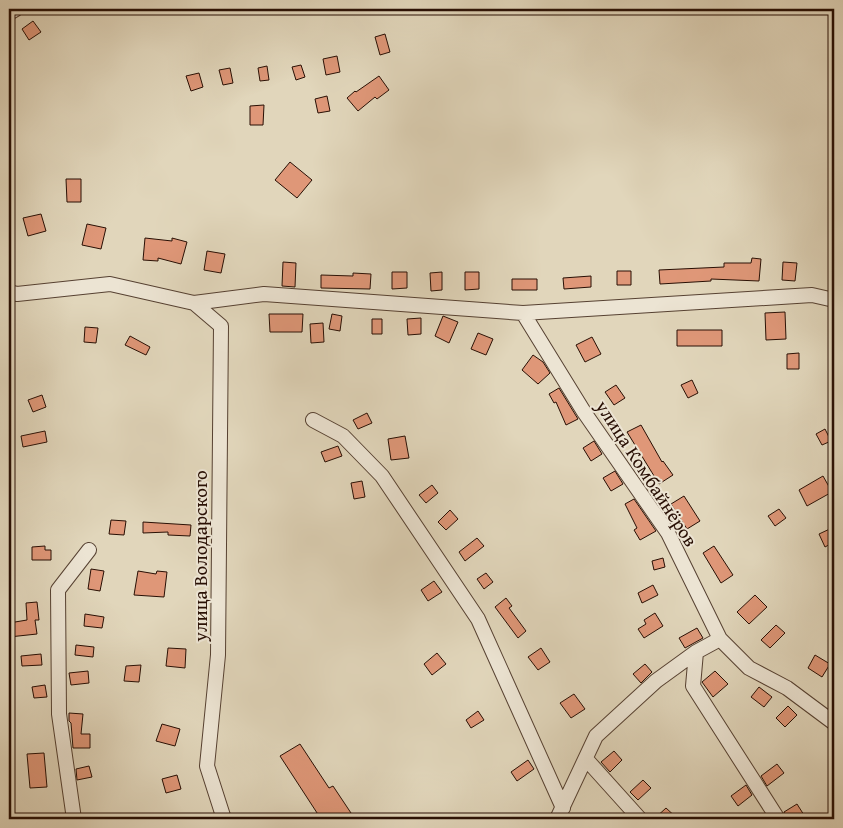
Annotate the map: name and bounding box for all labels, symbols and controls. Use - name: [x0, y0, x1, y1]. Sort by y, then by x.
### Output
- street label: улица Комбайнёров: [589, 393, 705, 552]
- street label: улица Володарского: [186, 470, 214, 643]

